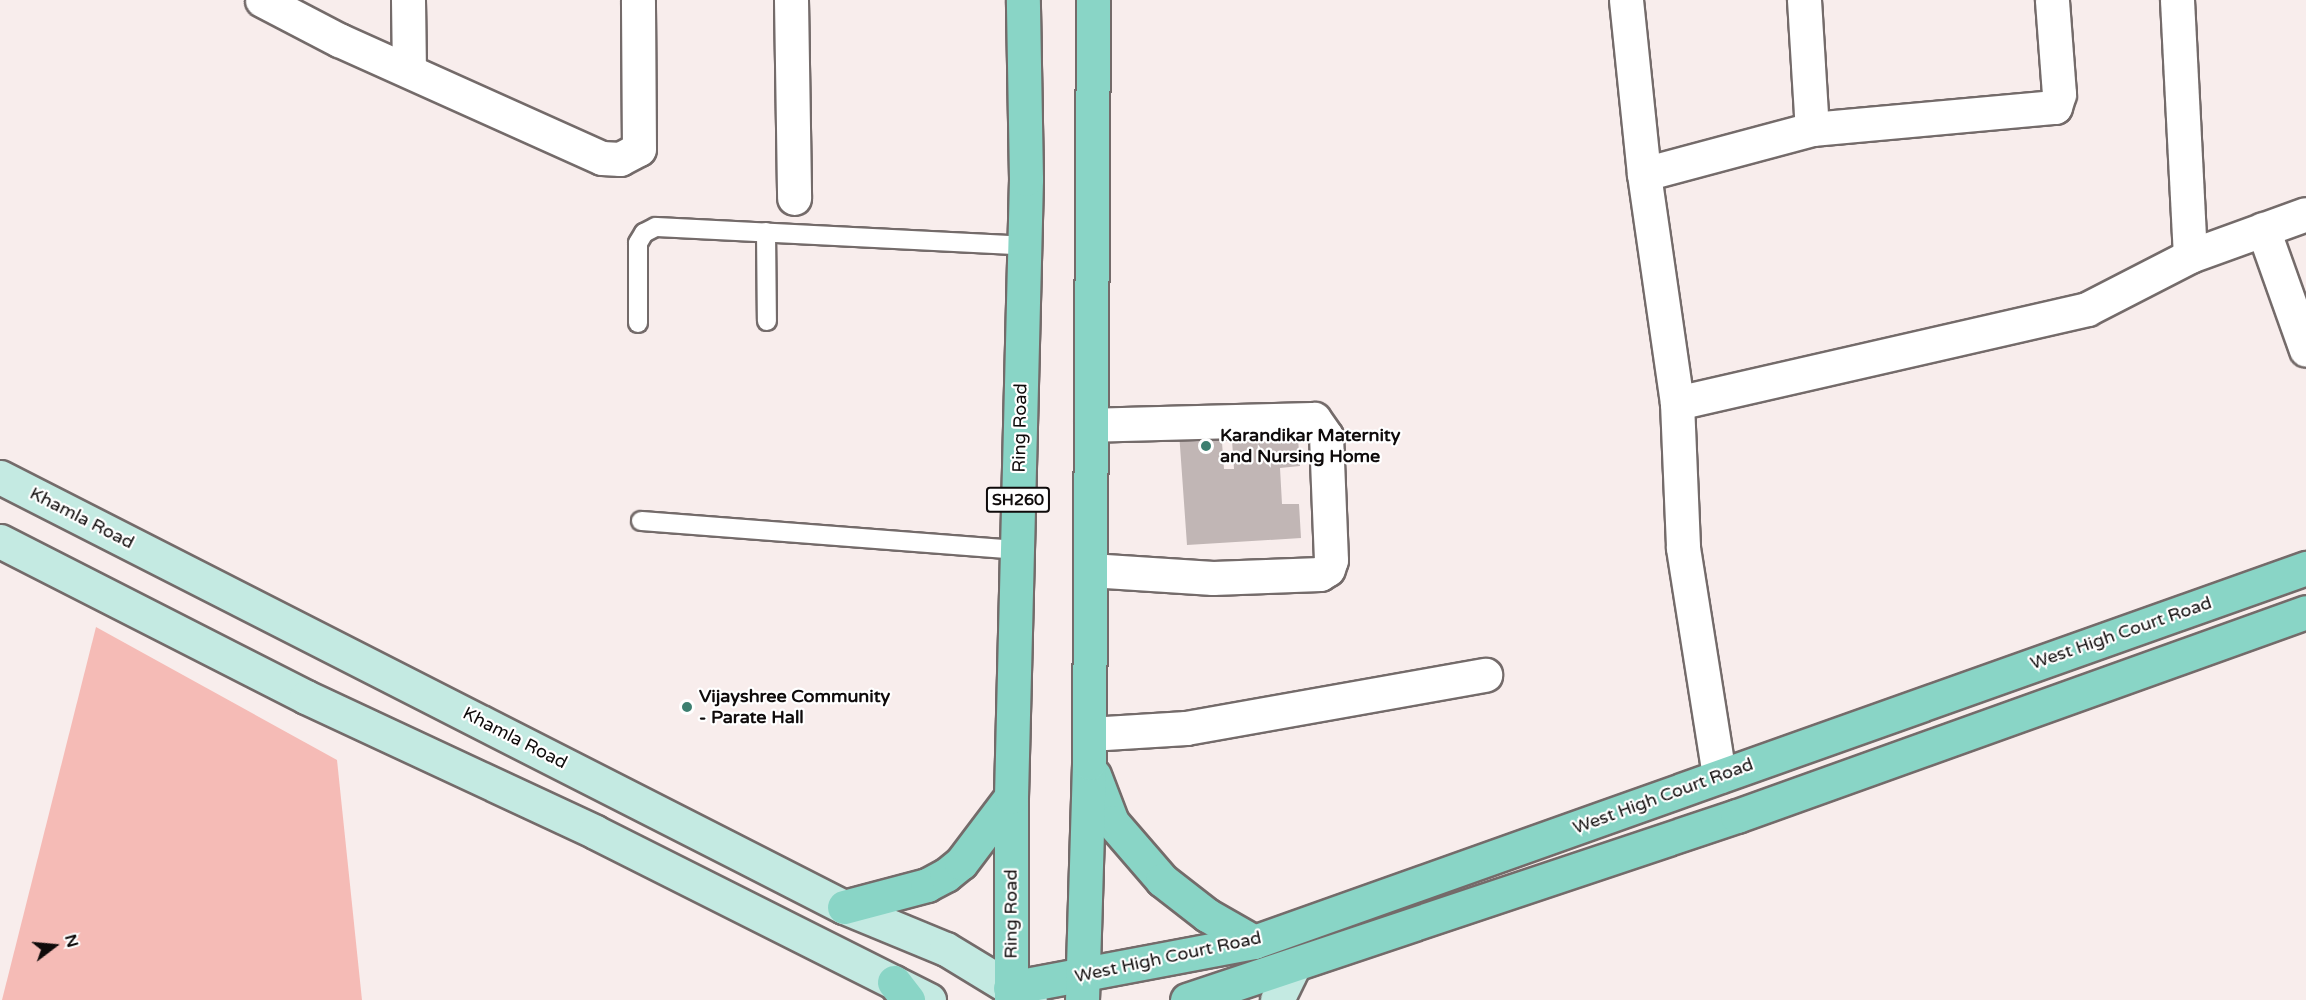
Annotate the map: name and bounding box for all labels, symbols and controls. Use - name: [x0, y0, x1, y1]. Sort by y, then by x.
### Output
- street label: Ring Road: [1008, 383, 1032, 473]
- place label: Karandikar Maternity and Nursing Home: [1220, 425, 1400, 468]
- marker: Karandikar Maternity and Nursing Home: [1197, 437, 1215, 455]
- street label: Khamla Road: [26, 482, 138, 554]
- road number: SH260: [985, 487, 1051, 513]
- street label: West High Court Road: [2027, 592, 2215, 674]
- place label: Vijayshree Community - Parate Hall: [699, 686, 890, 728]
- marker: Vijayshree Community - Parate Hall: [680, 700, 694, 714]
- street label: Khamla Road: [459, 702, 571, 774]
- street label: West High Court Road: [1570, 753, 1756, 839]
- street label: Ring Road: [1000, 869, 1022, 959]
- north arrow: [24, 916, 84, 976]
- street label: West High Court Road: [1073, 927, 1263, 987]
- text: N: [60, 932, 83, 950]

